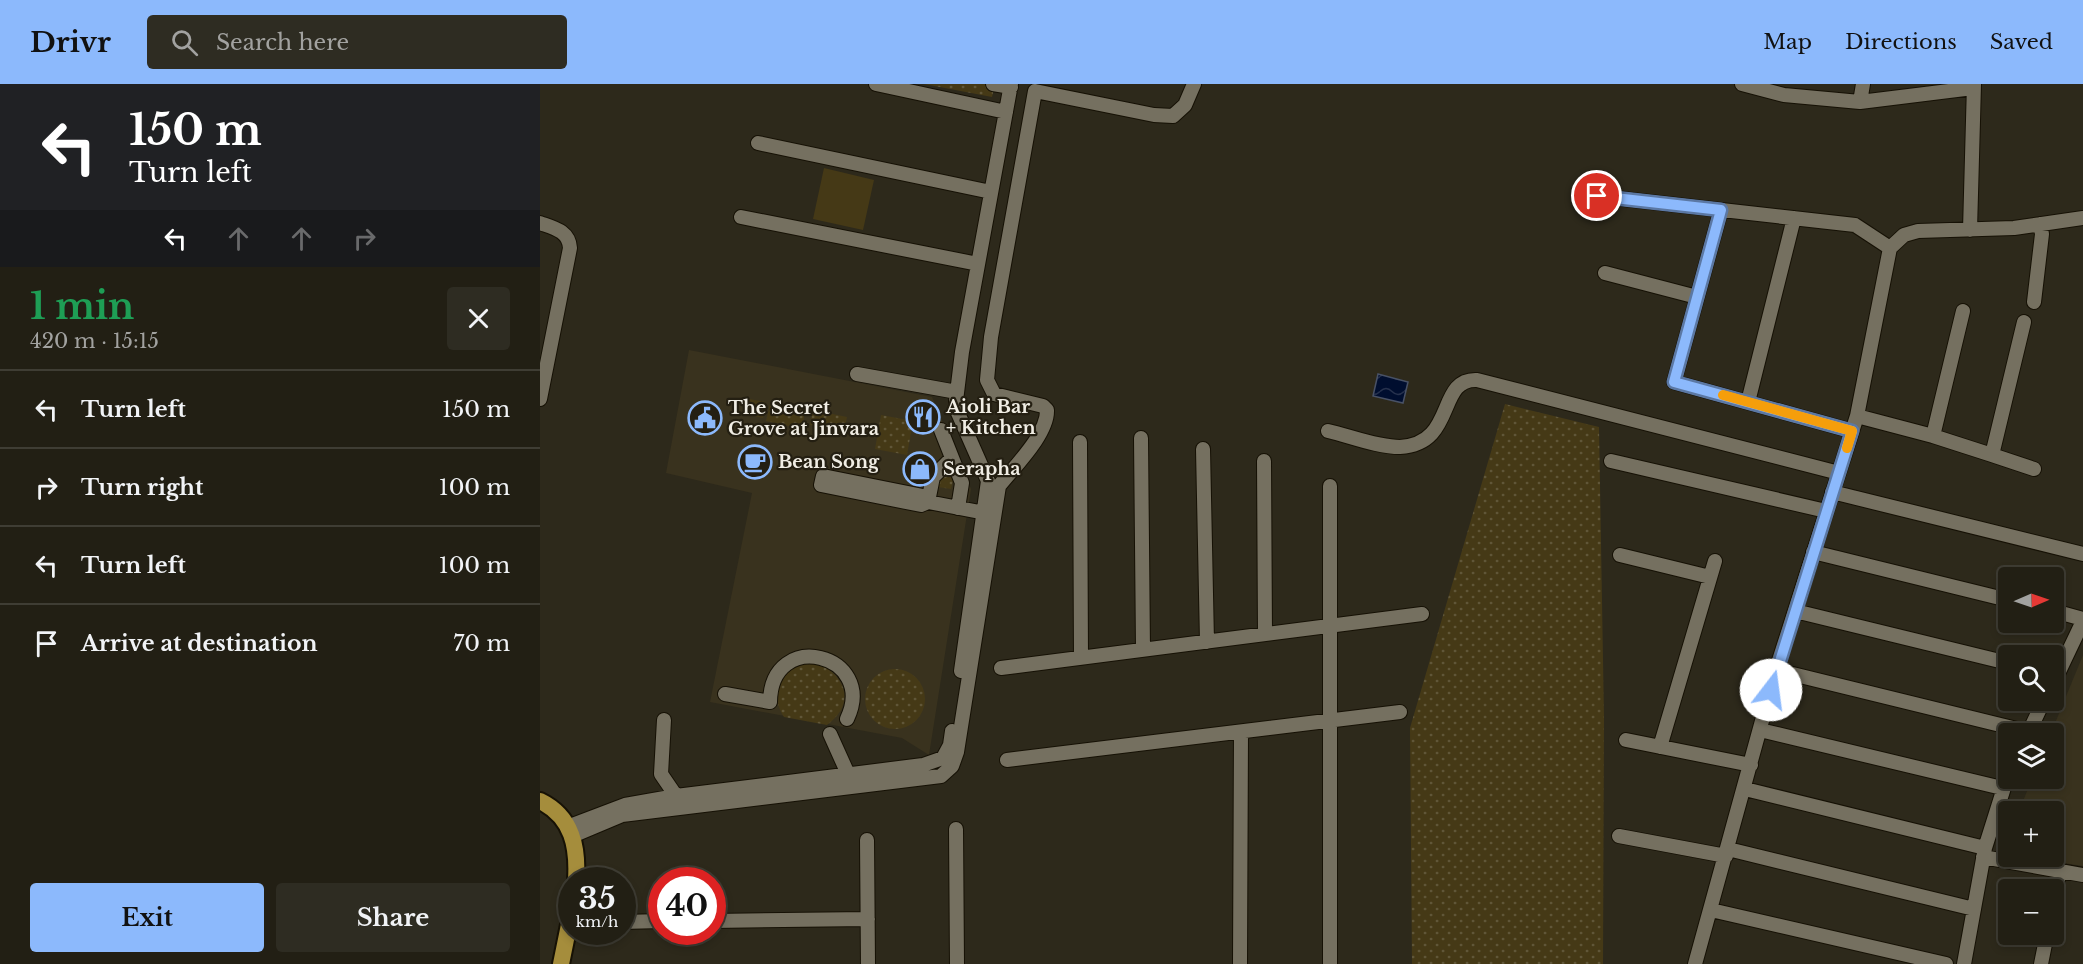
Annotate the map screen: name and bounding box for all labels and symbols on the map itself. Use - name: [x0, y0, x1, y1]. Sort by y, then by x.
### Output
- pin: [1571, 170, 1622, 221]
- place label: Aioli Bar + Kitchen: [945, 396, 1036, 439]
- place label: The Secret Grove at Jinvara: [728, 397, 880, 440]
- restaurant icon: Aioli Bar + Kitchen: [905, 399, 941, 435]
- public building icon: The Secret Grove at Jinvara: [687, 400, 723, 436]
- cafe icon: Bean Song: [737, 444, 773, 480]
- place label: Bean Song: [778, 451, 880, 473]
- shop icon: Serapha: [902, 451, 938, 487]
- place label: Serapha: [943, 458, 1021, 480]
- north arrow: [1998, 567, 2064, 633]
- position arrow: [1739, 658, 1803, 722]
- speed limit sign: 40: [648, 867, 726, 945]

